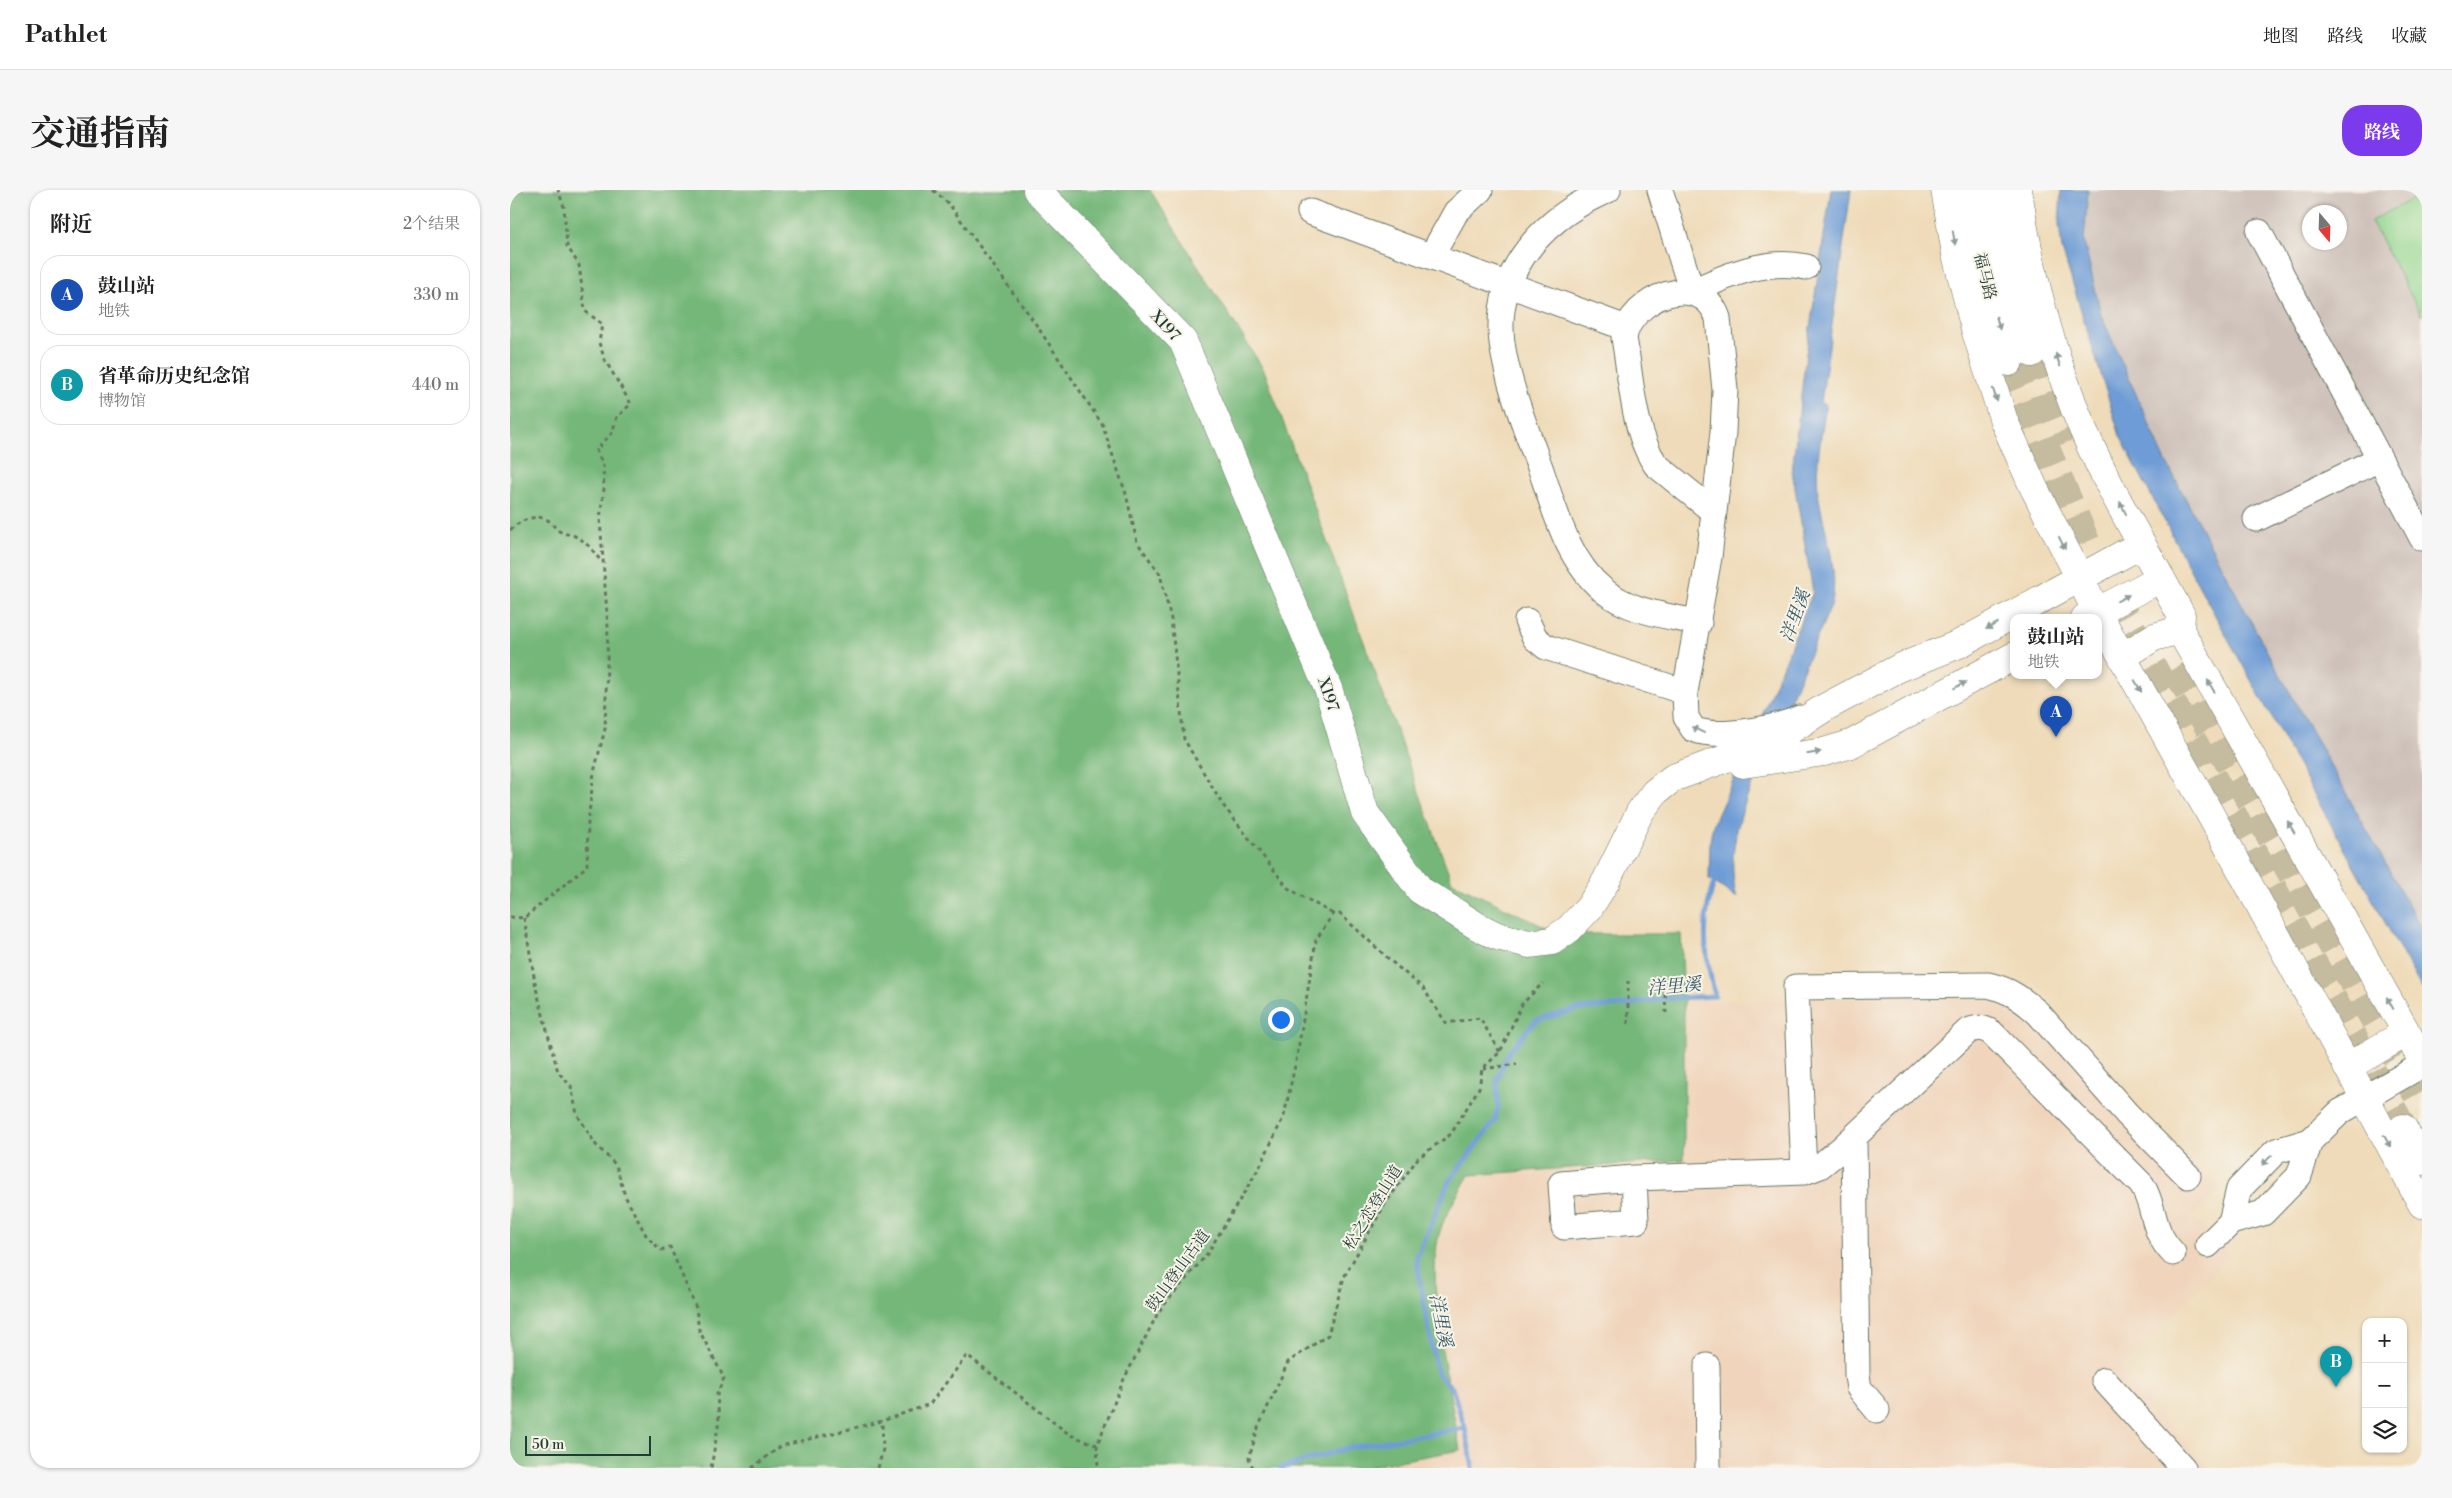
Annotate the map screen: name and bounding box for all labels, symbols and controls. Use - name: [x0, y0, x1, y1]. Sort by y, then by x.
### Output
- text: Pathlet: [25, 20, 107, 50]
- text: 地图: [2263, 25, 2299, 48]
- text: 路线: [2327, 25, 2363, 48]
- text: 收藏: [2391, 25, 2427, 48]
- button: 路线: [2342, 105, 2422, 156]
- text: 交通指南: [30, 113, 170, 156]
- north arrow: [2302, 205, 2347, 250]
- text: 附近: [50, 212, 92, 238]
- text: 2个结果: [403, 214, 460, 234]
- one-way arrow: [1950, 230, 1958, 246]
- street label: 福马路: [1970, 251, 2001, 302]
- text: 鼓山站: [98, 274, 155, 298]
- text: A: [61, 285, 73, 305]
- text: 330 m: [413, 285, 459, 305]
- text: 地铁: [98, 301, 130, 321]
- street label: X197: [1145, 305, 1184, 345]
- one-way arrow: [1994, 315, 2002, 330]
- one-way arrow: [2054, 352, 2061, 367]
- text: 省革命历史纪念馆: [98, 364, 250, 388]
- text: B: [61, 375, 73, 395]
- text: 440 m: [412, 375, 459, 395]
- one-way arrow: [1992, 388, 2000, 403]
- text: 博物馆: [98, 391, 146, 411]
- one-way arrow: [2119, 501, 2127, 515]
- one-way arrow: [2058, 536, 2066, 550]
- water label: 洋里溪: [1775, 585, 1816, 645]
- one-way arrow: [2116, 594, 2130, 602]
- popup: [2010, 614, 2102, 679]
- one-way arrow: [1985, 622, 1999, 630]
- text: 鼓山站: [2027, 625, 2085, 649]
- text: 地铁: [2027, 652, 2060, 672]
- street label: X197: [1313, 674, 1343, 714]
- one-way arrow: [2207, 679, 2216, 693]
- one-way arrow: [2134, 680, 2143, 693]
- one-way arrow: [1953, 681, 1967, 689]
- pin: A: [2040, 696, 2072, 737]
- one-way arrow: [1691, 725, 1706, 734]
- one-way arrow: [1806, 749, 1822, 757]
- one-way arrow: [2287, 821, 2296, 834]
- water label: 洋里溪: [1646, 973, 1704, 1000]
- one-way arrow: [2385, 996, 2394, 1009]
- your location: [1268, 1007, 1294, 1033]
- one-way arrow: [2383, 1134, 2391, 1148]
- one-way arrow: [2261, 1154, 2273, 1166]
- street label: 松之恋登山道: [1339, 1162, 1407, 1254]
- street label: 鼓山登山古道: [1142, 1226, 1214, 1315]
- water label: 洋里溪: [1424, 1291, 1457, 1351]
- map controls: [2362, 1318, 2407, 1453]
- button: +: [2362, 1318, 2407, 1363]
- pin: B: [2320, 1346, 2352, 1387]
- button: −: [2362, 1363, 2407, 1408]
- button: layers: [2362, 1408, 2407, 1453]
- scale bar: [525, 1433, 651, 1456]
- text: 50 m: [532, 1436, 564, 1454]

